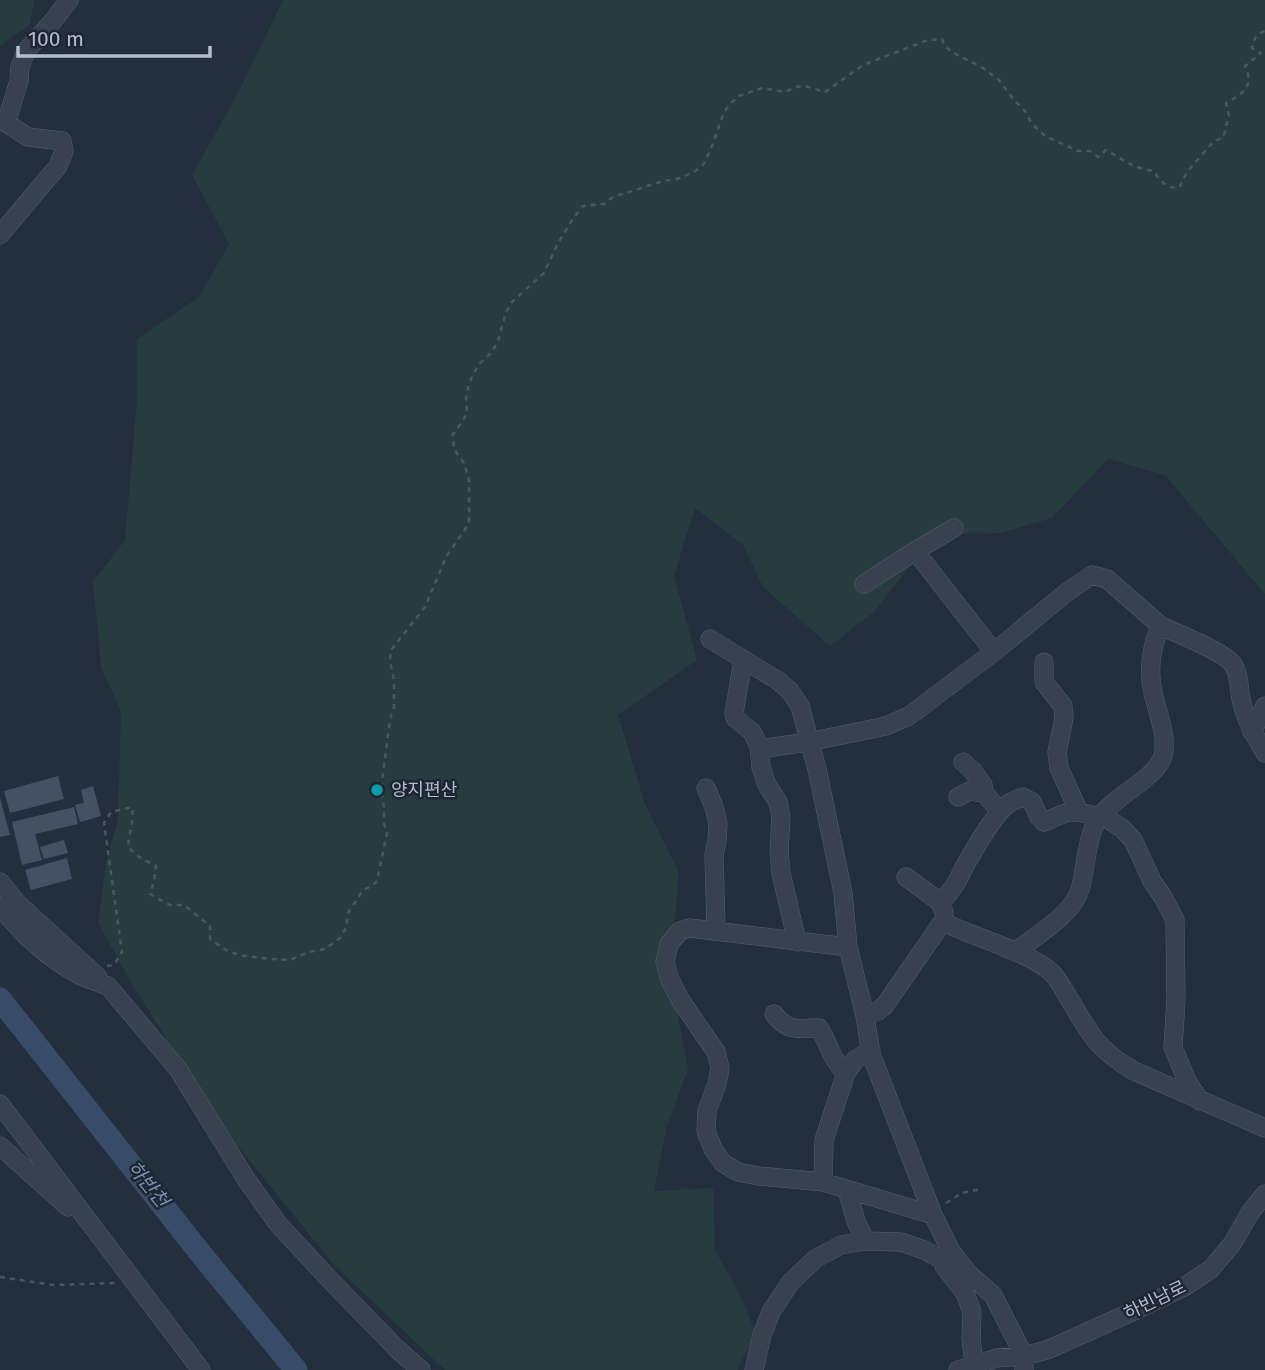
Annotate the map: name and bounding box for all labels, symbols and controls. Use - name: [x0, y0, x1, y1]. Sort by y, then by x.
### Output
- scale bar: [18, 14, 210, 58]
- text: 100 m: [28, 26, 84, 52]
- place label: 양지편산: [391, 779, 457, 801]
- marker: 양지편산: [369, 782, 385, 798]
- water label: 하반천: [123, 1156, 174, 1213]
- street label: 하빈남로: [1120, 1276, 1190, 1324]

